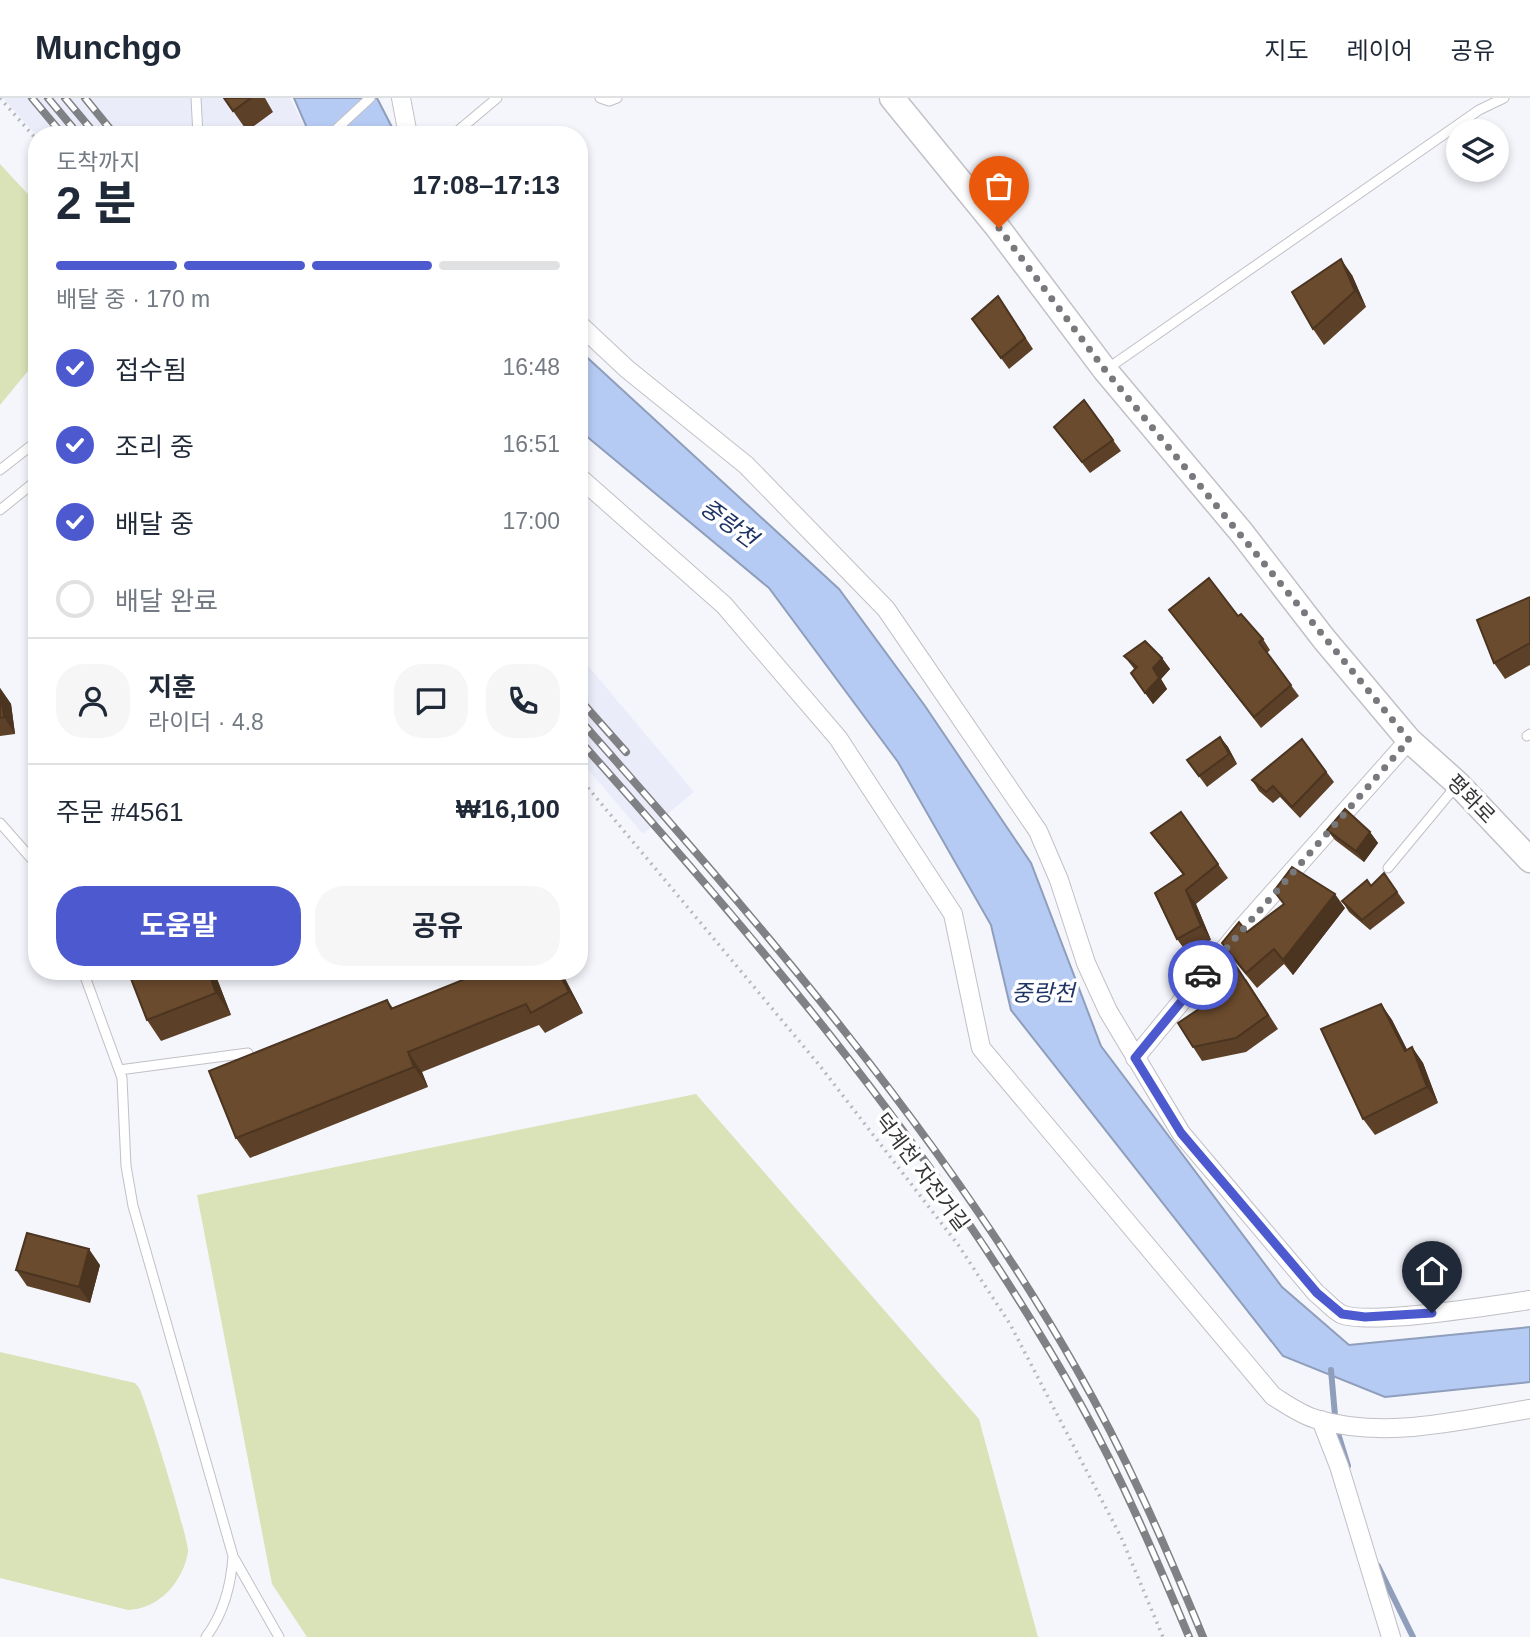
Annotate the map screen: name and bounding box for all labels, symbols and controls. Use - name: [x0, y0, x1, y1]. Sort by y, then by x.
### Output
- text: Munchgo: [35, 29, 182, 66]
- text: 지도: [1264, 37, 1309, 64]
- text: 레이어: [1347, 37, 1413, 64]
- text: 공유: [1451, 37, 1495, 64]
- map controls: [1446, 119, 1509, 182]
- button: layers: [1446, 119, 1509, 182]
- text: 도착까지: [56, 149, 141, 175]
- pin: [969, 156, 1029, 228]
- icon: bag: [980, 167, 1018, 205]
- text: 17:08–17:13: [413, 170, 560, 200]
- text: 2 분: [56, 177, 137, 229]
- text: 배달 중 · 170 m: [56, 286, 210, 312]
- icon: check: [56, 349, 94, 387]
- text: 16:48: [502, 354, 560, 380]
- text: 접수됨: [115, 355, 187, 385]
- icon: check: [56, 426, 94, 464]
- text: 16:51: [502, 431, 560, 457]
- text: 조리 중: [115, 432, 194, 462]
- water label: 중랑천: [696, 494, 765, 554]
- icon: check: [56, 503, 94, 541]
- text: 17:00: [502, 508, 560, 534]
- text: 배달 중: [115, 509, 194, 539]
- text: 배달 완료: [115, 586, 218, 616]
- button: person: [56, 664, 130, 738]
- button: chat: [394, 664, 468, 738]
- button: phone: [486, 664, 560, 738]
- text: 지훈: [148, 672, 196, 702]
- text: 라이더 · 4.8: [148, 709, 264, 735]
- street label: 평화로: [1443, 770, 1500, 827]
- text: ₩16,100: [456, 794, 560, 824]
- text: 주문 #4561: [56, 797, 183, 827]
- button: 도움말: [56, 886, 301, 966]
- button: 공유: [315, 886, 560, 966]
- courier: [1168, 940, 1238, 1010]
- icon: car: [1184, 956, 1222, 994]
- water label: 중랑천: [1011, 980, 1078, 1006]
- street label: 덕계천 자전거길: [871, 1108, 974, 1235]
- pin: [1402, 1241, 1462, 1313]
- icon: home: [1413, 1252, 1451, 1290]

